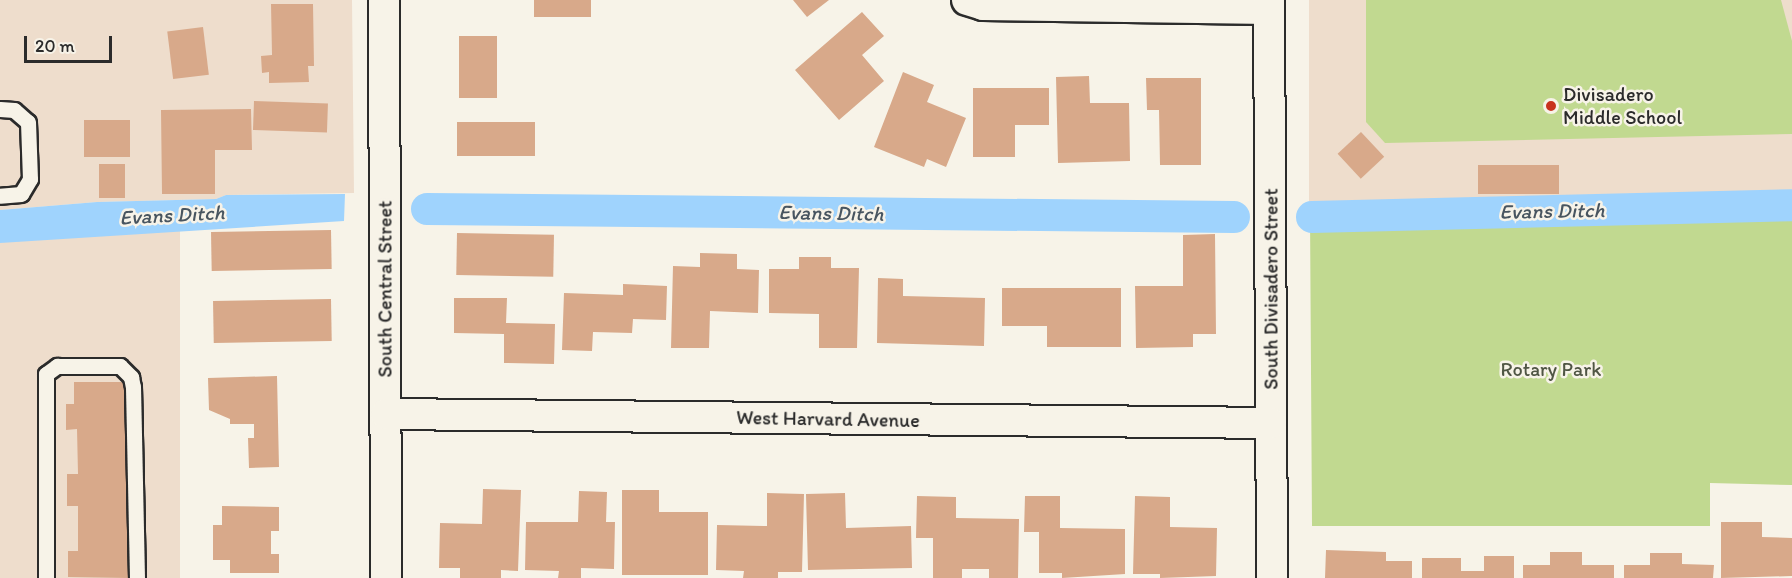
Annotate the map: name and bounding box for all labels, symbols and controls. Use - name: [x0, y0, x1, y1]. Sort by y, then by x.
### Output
- scale bar: [27, 24, 116, 62]
- text: 20 m: [35, 35, 75, 57]
- place label: Divisadero Middle School: [1563, 83, 1682, 130]
- marker: Divisadero Middle School: [1544, 99, 1558, 113]
- street label: South Divisadero Street: [1259, 188, 1283, 390]
- water label: Evans Ditch: [1499, 197, 1605, 225]
- water label: Evans Ditch: [778, 199, 884, 227]
- water label: Evans Ditch: [119, 200, 225, 230]
- street label: South Central Street: [373, 201, 397, 377]
- park label: Rotary Park: [1501, 357, 1601, 381]
- street label: West Harvard Avenue: [736, 405, 920, 433]

